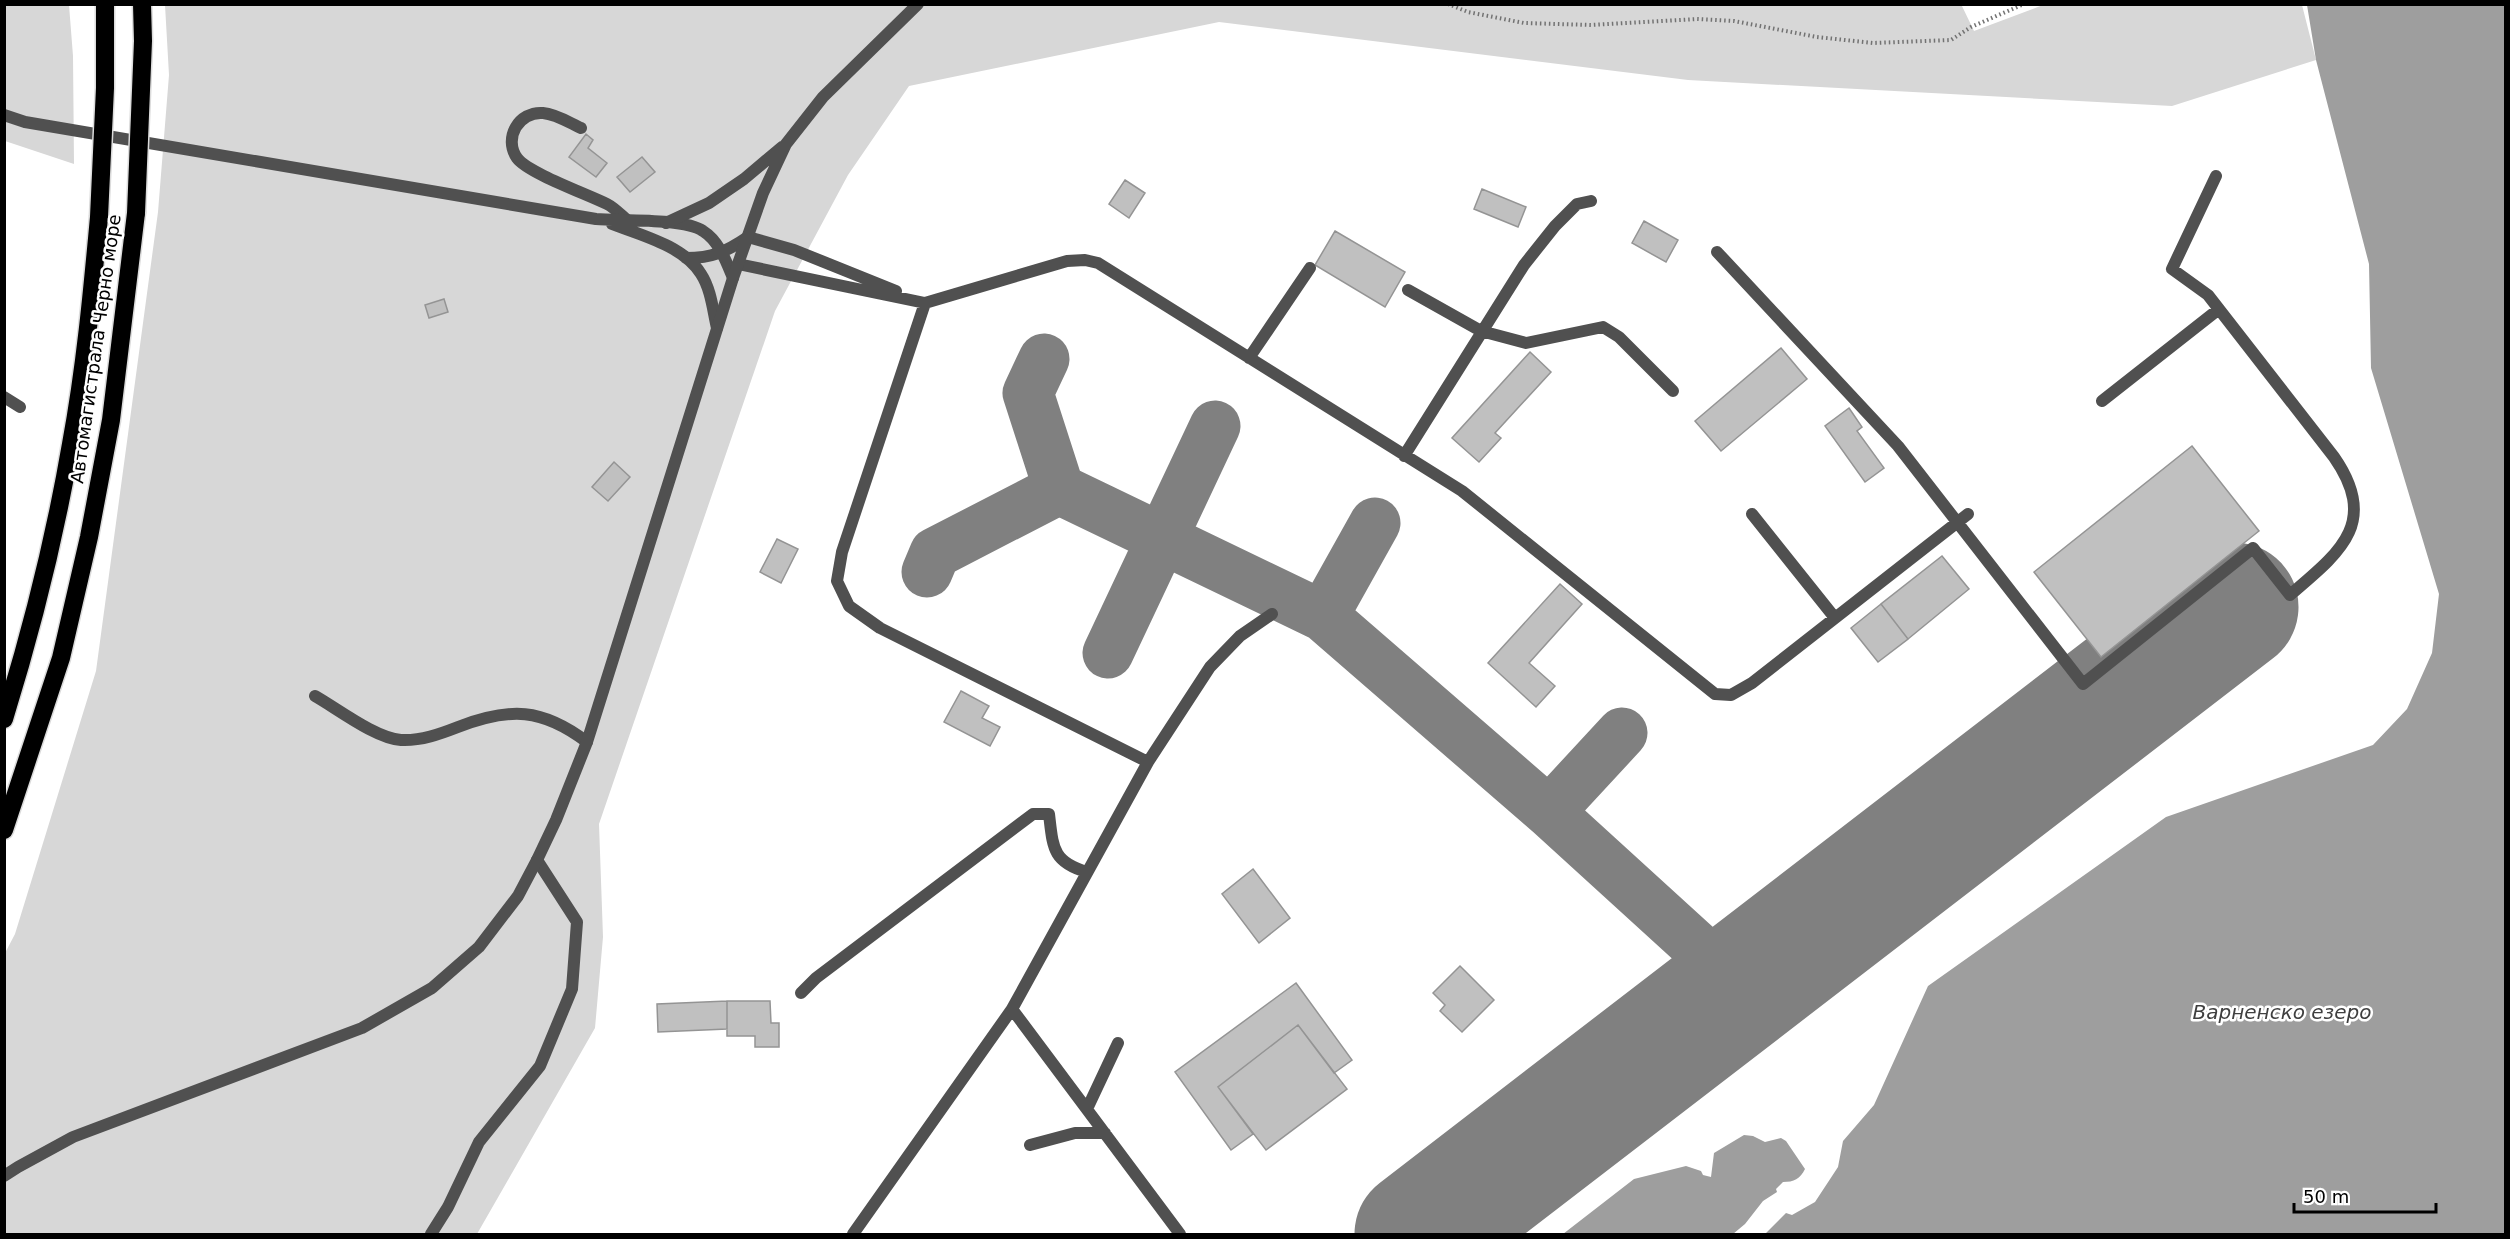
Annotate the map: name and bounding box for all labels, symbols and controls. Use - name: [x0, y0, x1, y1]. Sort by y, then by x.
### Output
- street label: Автомагистрала Черно море: [66, 213, 125, 485]
- water label: Варненско езеро: [2193, 1000, 2371, 1024]
- scale bar: [2294, 1176, 2436, 1214]
- text: 50 m: [2303, 1186, 2349, 1207]

